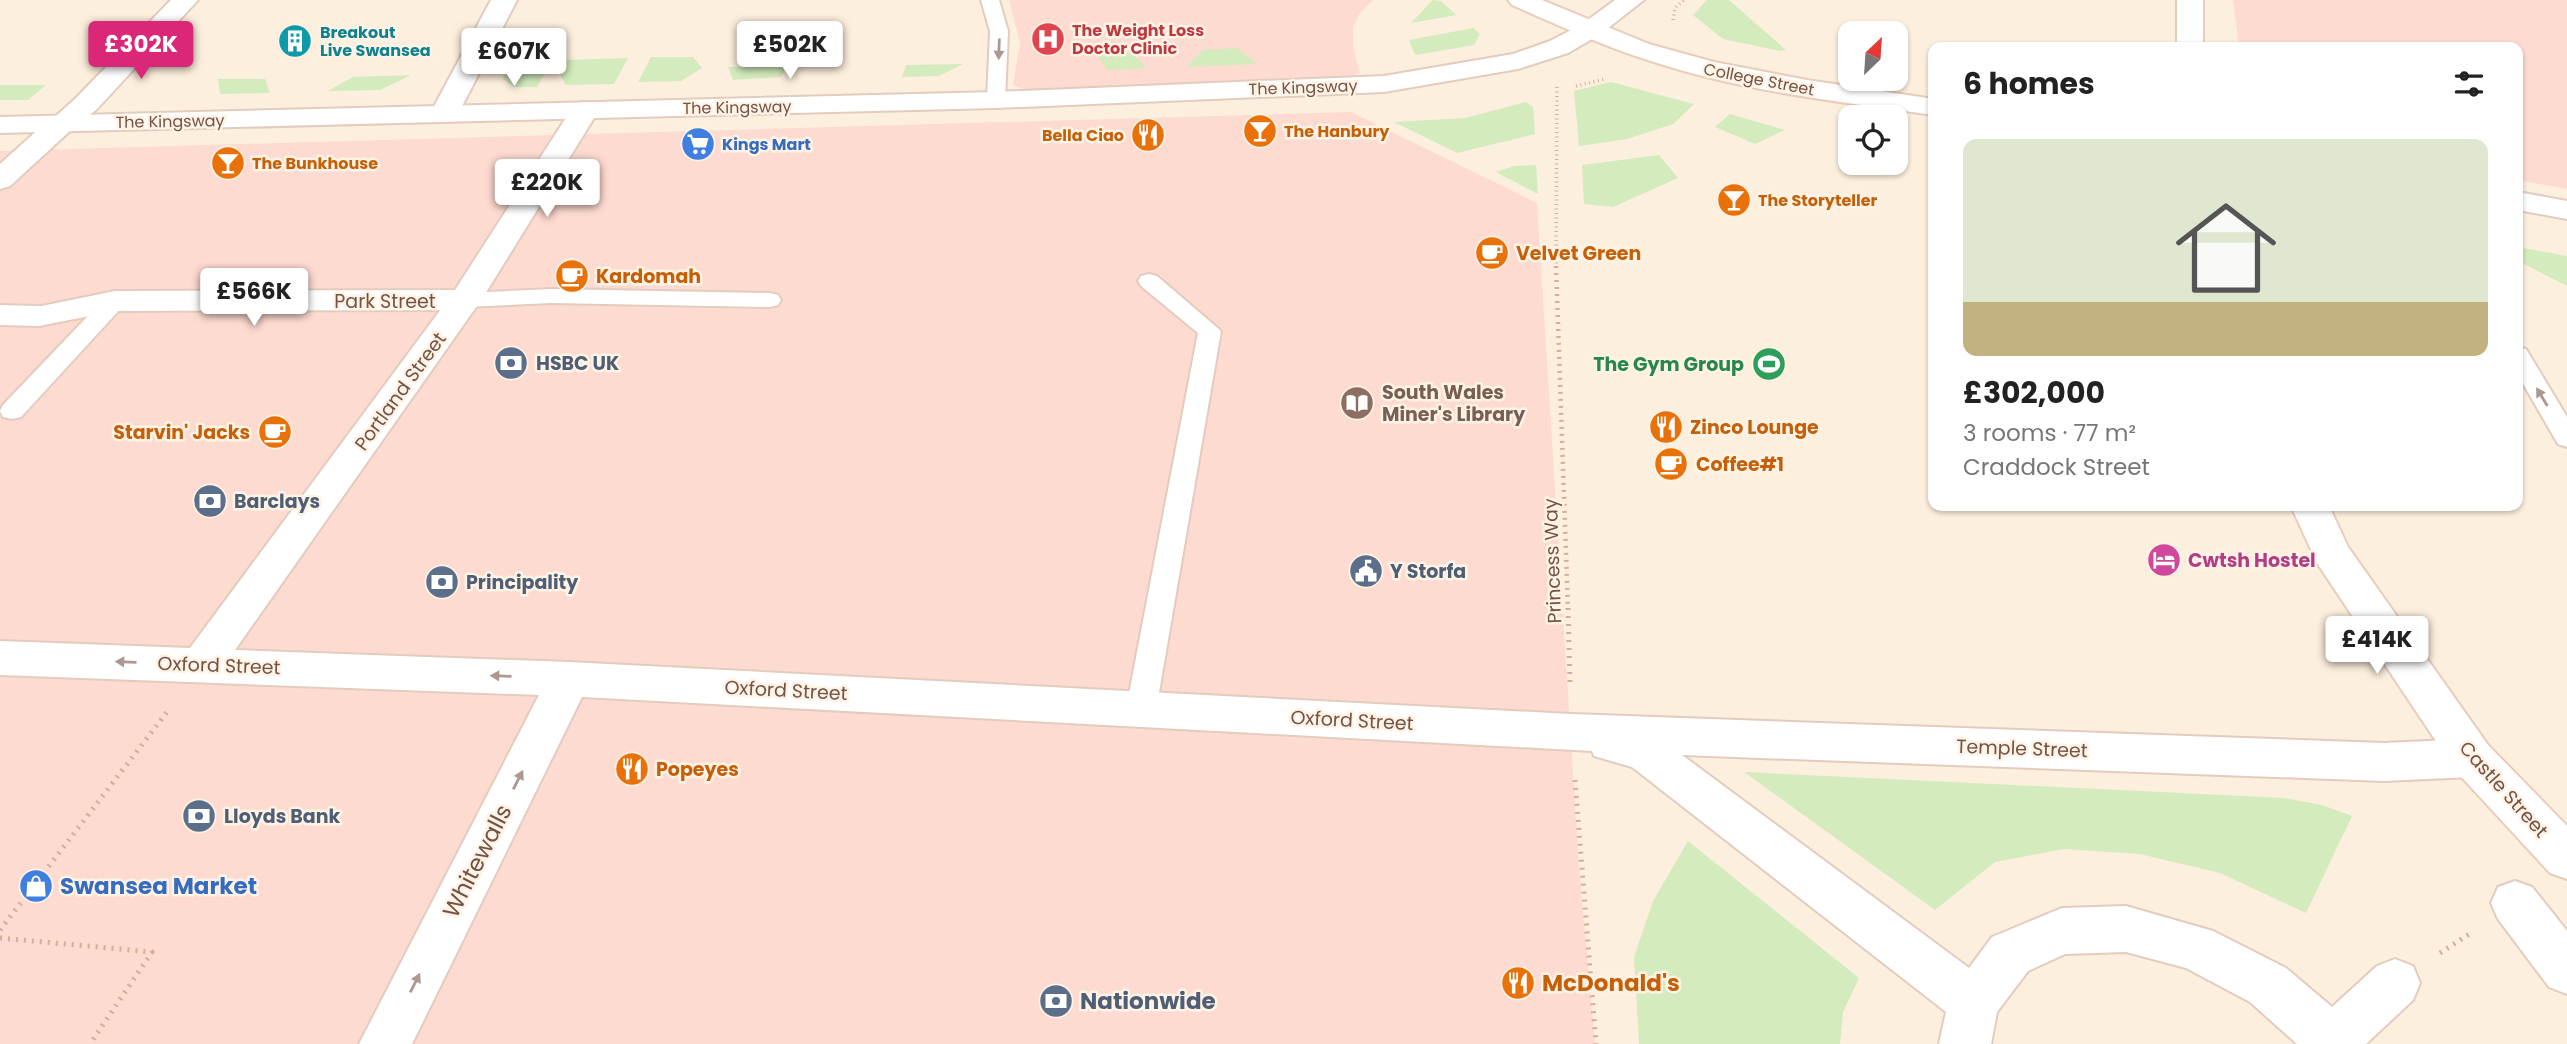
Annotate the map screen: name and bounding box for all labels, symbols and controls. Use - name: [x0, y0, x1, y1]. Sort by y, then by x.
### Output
- place label: The Weight Loss Doctor Clinic: [1072, 19, 1204, 60]
- hospital icon: The Weight Loss Doctor Clinic: [1029, 20, 1067, 58]
- place label: Breakout Live Swansea: [320, 21, 431, 62]
- north arrow: [1838, 21, 1908, 91]
- map controls: [1838, 21, 1908, 175]
- pin: £302K: [92, 22, 190, 81]
- building icon: Breakout Live Swansea: [276, 22, 314, 60]
- pin: £502K: [741, 22, 839, 81]
- text: £302K: [104, 28, 178, 60]
- pin: £607K: [465, 28, 563, 88]
- text: £502K: [753, 28, 827, 60]
- text: £607K: [477, 35, 551, 67]
- one-way arrow: [993, 39, 1004, 61]
- street label: College Street: [1702, 57, 1816, 102]
- text: 6 homes: [1963, 62, 2095, 105]
- icon: filters: [2450, 65, 2488, 103]
- street label: The Kingsway: [1248, 74, 1358, 101]
- street label: The Kingsway: [682, 95, 792, 120]
- button: locate: [1838, 105, 1908, 175]
- street label: The Kingsway: [115, 109, 225, 134]
- bar icon: The Hanbury: [1241, 112, 1279, 150]
- restaurant icon: Bella Ciao: [1129, 116, 1167, 154]
- place label: The Hanbury: [1284, 120, 1390, 143]
- place label: Bella Ciao: [1042, 124, 1124, 147]
- supermarket icon: Kings Mart: [679, 125, 717, 163]
- place label: Kings Mart: [722, 133, 811, 156]
- bar icon: The Bunkhouse: [209, 144, 247, 182]
- place label: The Bunkhouse: [252, 152, 378, 175]
- pin: £220K: [498, 160, 596, 219]
- text: £220K: [511, 166, 583, 198]
- bar icon: The Storyteller: [1715, 181, 1753, 219]
- icon: home: [2163, 185, 2289, 311]
- place label: The Storyteller: [1758, 189, 1878, 212]
- cafe icon: Velvet Green: [1473, 234, 1511, 272]
- place label: Velvet Green: [1516, 240, 1641, 267]
- cafe icon: Kardomah: [553, 257, 591, 295]
- place label: Kardomah: [596, 263, 701, 290]
- pin: £566K: [205, 268, 303, 328]
- text: £566K: [216, 275, 292, 307]
- street label: Park Street: [334, 288, 436, 315]
- street label: Portland Street: [348, 327, 453, 456]
- bank icon: HSBC UK: [492, 344, 530, 382]
- sports icon: The Gym Group: [1750, 345, 1788, 383]
- place label: HSBC UK: [536, 350, 619, 377]
- place label: The Gym Group: [1593, 351, 1744, 378]
- text: £302,000: [1963, 371, 2105, 414]
- place label: South Wales Miner's Library: [1382, 379, 1526, 428]
- library icon: South Wales Miner's Library: [1338, 384, 1376, 422]
- one-way arrow: [2535, 387, 2548, 406]
- restaurant icon: Zinco Lounge: [1647, 408, 1685, 446]
- cafe icon: Starvin' Jacks: [256, 413, 294, 451]
- place label: Zinco Lounge: [1690, 414, 1819, 441]
- text: 3 rooms · 77 m²: [1963, 417, 2136, 449]
- place label: Starvin' Jacks: [113, 419, 250, 446]
- cafe icon: Coffee#1: [1652, 445, 1690, 483]
- place label: Coffee#1: [1696, 451, 1784, 478]
- text: Craddock Street: [1963, 451, 2150, 483]
- bank icon: Barclays: [191, 482, 229, 520]
- place label: Barclays: [234, 488, 320, 515]
- street label: Princess Way: [1537, 498, 1568, 624]
- hotel icon: Cwtsh Hostel: [2145, 541, 2183, 579]
- place label: Cwtsh Hostel: [2188, 547, 2316, 574]
- public building icon: Y Storfa: [1347, 552, 1385, 590]
- place label: Y Storfa: [1390, 558, 1466, 585]
- bank icon: Principality: [423, 563, 461, 601]
- place label: Principality: [466, 569, 579, 596]
- pin: £414K: [2328, 616, 2426, 676]
- text: £414K: [2341, 623, 2413, 655]
- street label: Oxford Street: [157, 650, 281, 681]
- one-way arrow: [115, 656, 137, 667]
- one-way arrow: [489, 670, 511, 681]
- street label: Oxford Street: [724, 674, 848, 707]
- street label: Oxford Street: [1290, 704, 1414, 737]
- street label: Temple Street: [1956, 733, 2088, 764]
- street label: Castle Street: [2453, 735, 2554, 844]
- restaurant icon: Popeyes: [613, 750, 651, 788]
- place label: Popeyes: [656, 756, 739, 783]
- one-way arrow: [512, 770, 523, 790]
- bank icon: Lloyds Bank: [180, 797, 218, 835]
- street label: Whitewalls: [435, 799, 519, 923]
- place label: Lloyds Bank: [224, 803, 341, 830]
- shop icon: Swansea Market: [17, 867, 55, 905]
- place label: Swansea Market: [60, 870, 257, 902]
- restaurant icon: McDonald's: [1499, 964, 1537, 1002]
- place label: McDonald's: [1542, 967, 1680, 999]
- one-way arrow: [410, 973, 421, 993]
- bank icon: Nationwide: [1037, 982, 1075, 1020]
- place label: Nationwide: [1080, 985, 1216, 1017]

